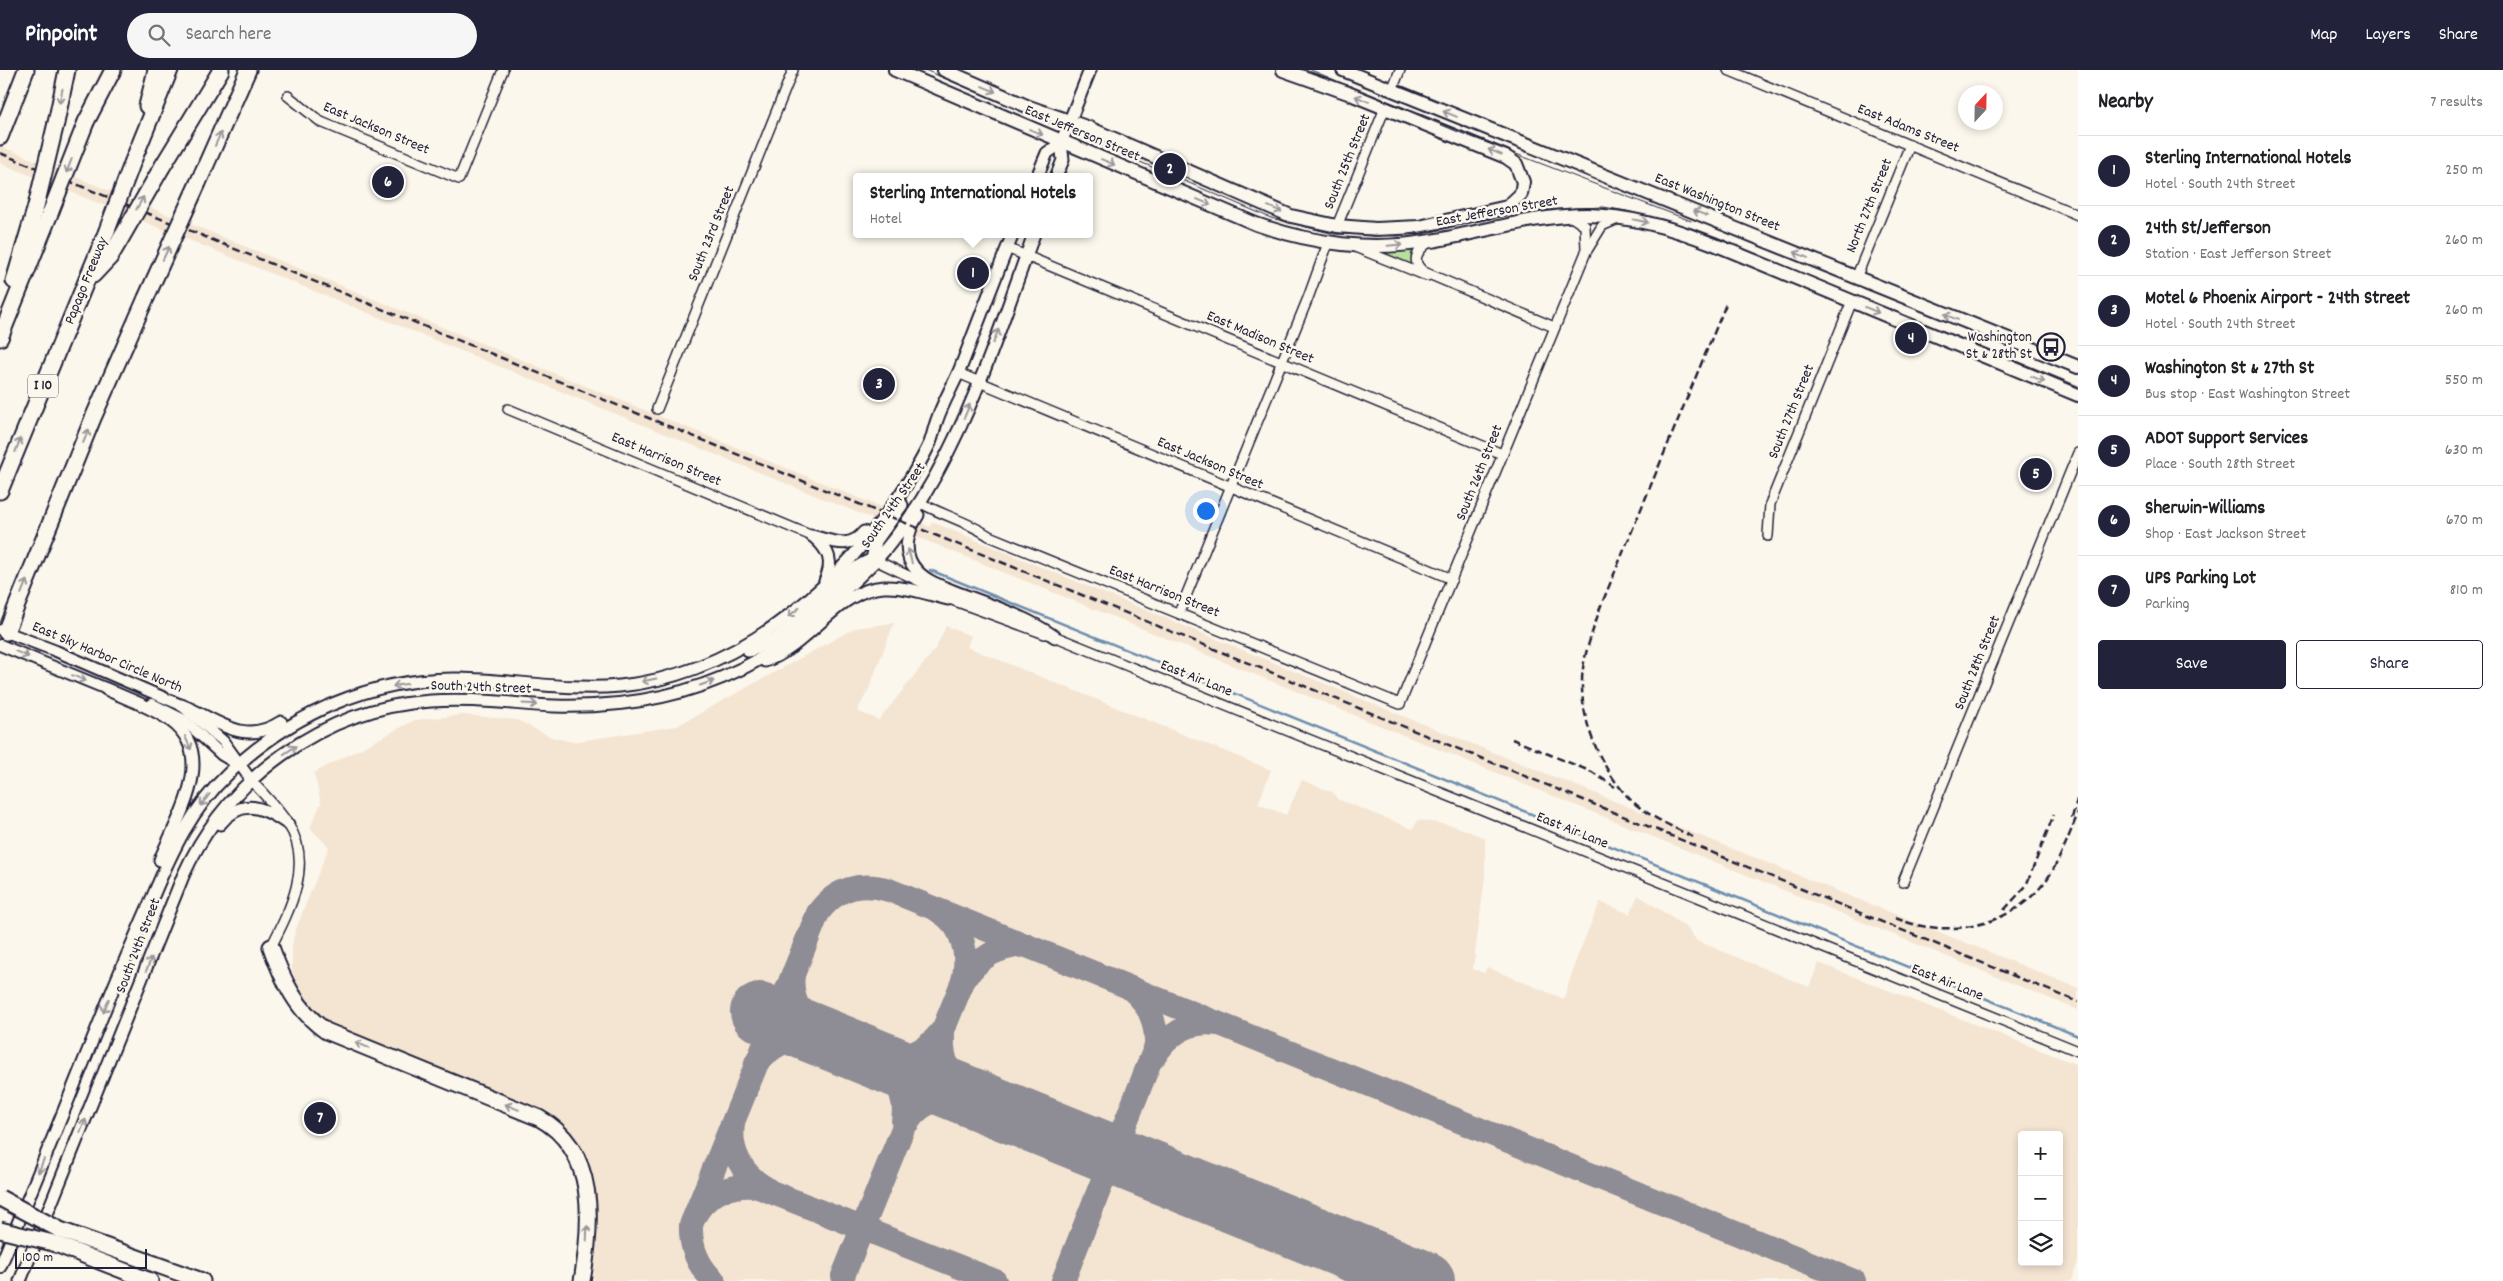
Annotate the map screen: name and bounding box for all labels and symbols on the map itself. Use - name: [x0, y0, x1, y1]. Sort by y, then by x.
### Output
- one-way arrow: [981, 85, 996, 95]
- north arrow: [1958, 85, 2003, 130]
- one-way arrow: [56, 88, 66, 104]
- one-way arrow: [1355, 94, 1370, 103]
- street label: East Jackson Street: [319, 97, 433, 162]
- street label: East Adams Street: [1854, 99, 1963, 160]
- street label: East Jefferson Street: [1021, 100, 1143, 168]
- one-way arrow: [1443, 109, 1458, 118]
- street label: South 25th Street: [1319, 110, 1377, 213]
- one-way arrow: [1028, 128, 1043, 137]
- one-way arrow: [214, 132, 224, 147]
- one-way arrow: [1488, 147, 1503, 156]
- pin: 2: [1154, 150, 1186, 188]
- street label: North 27th Street: [1841, 155, 1899, 257]
- one-way arrow: [63, 158, 73, 173]
- one-way arrow: [1100, 158, 1115, 167]
- pin: 6: [372, 163, 404, 201]
- street label: East Washington Street: [1651, 168, 1783, 238]
- street label: South 23rd Street: [683, 182, 741, 285]
- street label: East Jefferson Street: [1434, 190, 1560, 234]
- one-way arrow: [136, 196, 146, 210]
- one-way arrow: [1196, 198, 1211, 208]
- one-way arrow: [1267, 205, 1282, 215]
- one-way arrow: [1693, 208, 1708, 217]
- one-way arrow: [1633, 217, 1649, 227]
- street label: Papago Freeway: [59, 233, 115, 328]
- one-way arrow: [1386, 241, 1402, 250]
- one-way arrow: [162, 246, 172, 261]
- one-way arrow: [1794, 249, 1809, 259]
- pin: 1: [957, 254, 989, 292]
- street label: East Madison Street: [1203, 305, 1317, 371]
- one-way arrow: [1864, 306, 1879, 315]
- one-way arrow: [1944, 312, 1959, 322]
- pin: 4: [1895, 319, 1927, 357]
- place label: Washington St & 28th St: [1966, 327, 2032, 366]
- one-way arrow: [992, 329, 1001, 344]
- bus stop icon: Washington St & 28th St: [2036, 332, 2066, 362]
- street label: South 27th Street: [1763, 361, 1821, 463]
- pin: 3: [863, 365, 895, 403]
- road number: I 10: [28, 374, 58, 398]
- one-way arrow: [2031, 375, 2046, 384]
- one-way arrow: [963, 404, 972, 419]
- street label: South 26th Street: [1451, 421, 1509, 524]
- street label: East Harrison Street: [608, 427, 725, 493]
- one-way arrow: [81, 429, 91, 444]
- street label: East Jackson Street: [1153, 432, 1267, 497]
- one-way arrow: [14, 438, 23, 453]
- pin: 5: [2020, 455, 2052, 493]
- street label: South 24th Street: [856, 458, 932, 554]
- your location: [1193, 498, 1219, 524]
- one-way arrow: [904, 549, 914, 565]
- street label: East Harrison Street: [1105, 560, 1223, 624]
- one-way arrow: [20, 580, 30, 595]
- one-way arrow: [788, 606, 801, 617]
- street label: South 28th Street: [1949, 612, 2007, 714]
- street label: East Sky Harbor Circle North: [28, 616, 186, 700]
- one-way arrow: [14, 650, 29, 659]
- street label: East Air Lane: [1157, 655, 1236, 704]
- one-way arrow: [71, 673, 86, 683]
- street label: South 24th Street: [430, 675, 532, 701]
- one-way arrow: [641, 676, 657, 686]
- one-way arrow: [698, 678, 714, 687]
- one-way arrow: [392, 680, 408, 690]
- one-way arrow: [521, 700, 537, 709]
- one-way arrow: [184, 735, 194, 750]
- one-way arrow: [282, 745, 296, 755]
- one-way arrow: [199, 793, 210, 806]
- street label: East Air Lane: [1533, 807, 1612, 856]
- street label: South 24th Street: [111, 895, 167, 997]
- one-way arrow: [145, 957, 155, 972]
- street label: East Air Lane: [1908, 959, 1987, 1008]
- one-way arrow: [101, 998, 110, 1014]
- one-way arrow: [354, 1040, 369, 1049]
- pin: 7: [304, 1099, 336, 1137]
- one-way arrow: [505, 1101, 520, 1111]
- one-way arrow: [79, 1119, 88, 1134]
- one-way arrow: [36, 1158, 45, 1174]
- one-way arrow: [582, 1225, 592, 1241]
- scale bar: [15, 1246, 148, 1269]

